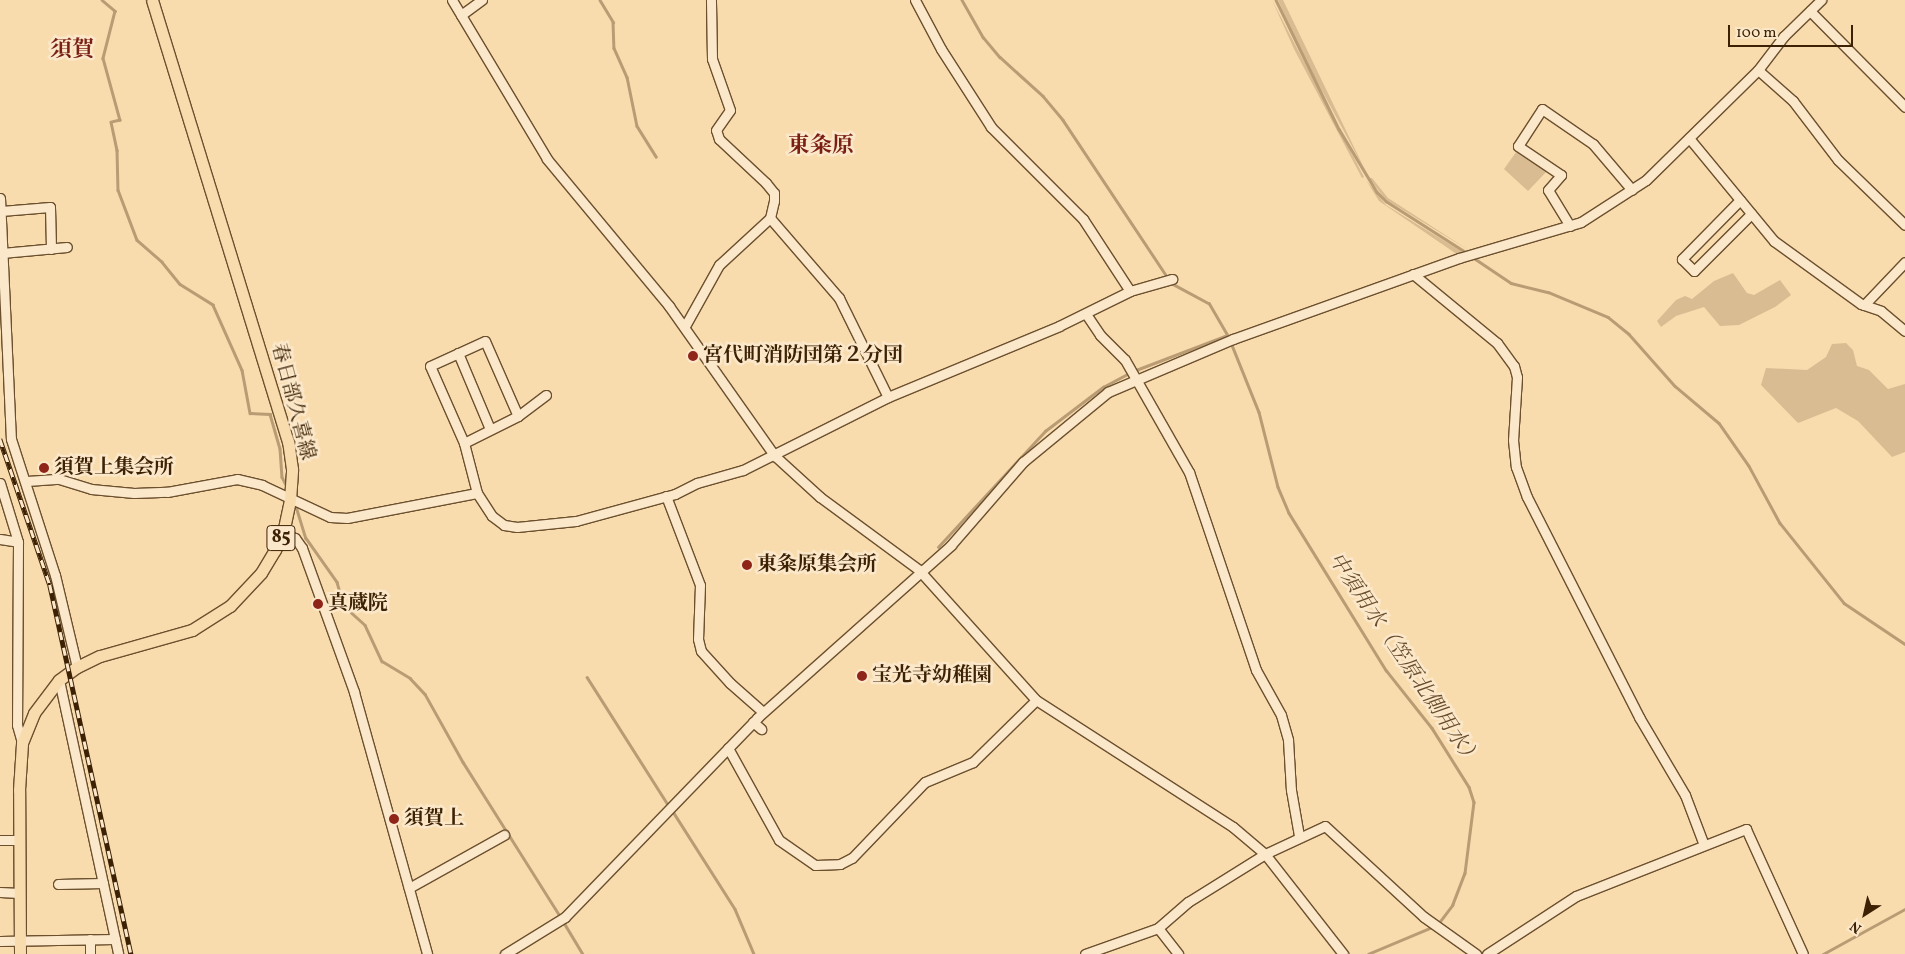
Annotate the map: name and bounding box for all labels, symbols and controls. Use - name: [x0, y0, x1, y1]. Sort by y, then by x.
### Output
- scale bar: [1730, 15, 1855, 47]
- text: 100 m: [1736, 23, 1776, 44]
- district label: 須賀: [50, 38, 94, 64]
- district label: 東粂原: [788, 134, 854, 160]
- street label: 春日部久喜線: [265, 341, 319, 463]
- place label: 宮代町消防団第２分団: [703, 344, 903, 368]
- marker: 宮代町消防団第２分団: [687, 350, 699, 362]
- place label: 須賀上集会所: [54, 456, 174, 480]
- marker: 須賀上集会所: [38, 462, 50, 474]
- road number: 85: [266, 522, 296, 554]
- water label: 中須用水（笠原北側用水）: [1322, 548, 1484, 772]
- place label: 東粂原集会所: [757, 553, 877, 577]
- marker: 東粂原集会所: [741, 559, 753, 571]
- place label: 真蔵院: [328, 592, 388, 616]
- marker: 真蔵院: [312, 598, 324, 610]
- place label: 宝光寺幼稚園: [872, 664, 992, 688]
- marker: 宝光寺幼稚園: [856, 670, 868, 682]
- place label: 須賀上: [404, 807, 464, 831]
- marker: 須賀上: [388, 813, 400, 825]
- north arrow: [1840, 889, 1890, 939]
- text: N: [1847, 916, 1866, 937]

